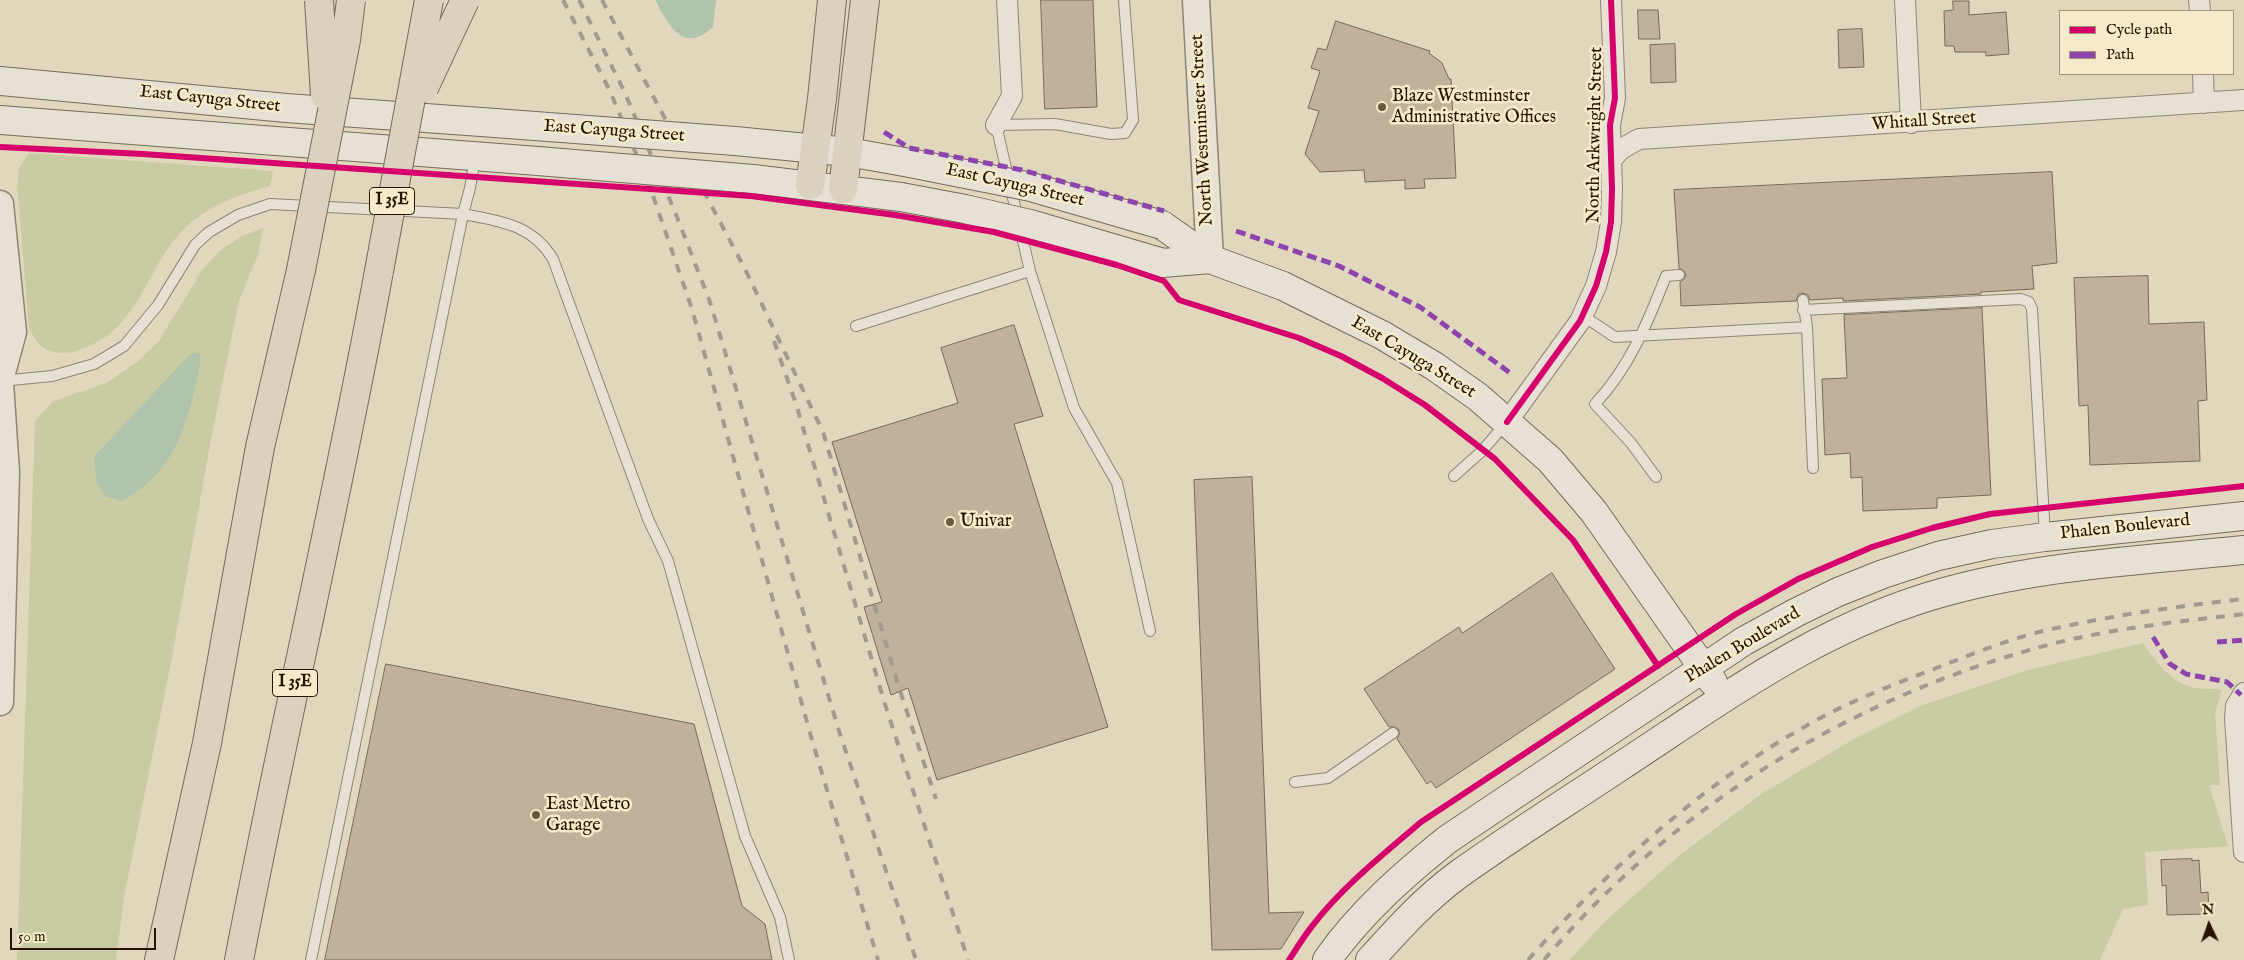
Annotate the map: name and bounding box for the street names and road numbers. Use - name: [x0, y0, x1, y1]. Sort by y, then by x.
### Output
- street label: North Westminster Street: [1187, 33, 1219, 227]
- street label: North Arkwright Street: [1584, 47, 1608, 223]
- street label: East Cayuga Street: [138, 82, 282, 118]
- street label: Whitall Street: [1871, 108, 1977, 136]
- street label: East Cayuga Street: [543, 116, 685, 148]
- street label: East Cayuga Street: [944, 160, 1086, 212]
- road number: I 35E: [370, 188, 414, 215]
- street label: East Cayuga Street: [1347, 312, 1479, 404]
- street label: Phalen Boulevard: [2059, 510, 2191, 546]
- street label: Phalen Boulevard: [1682, 603, 1804, 689]
- road number: I 35E: [272, 670, 318, 696]

